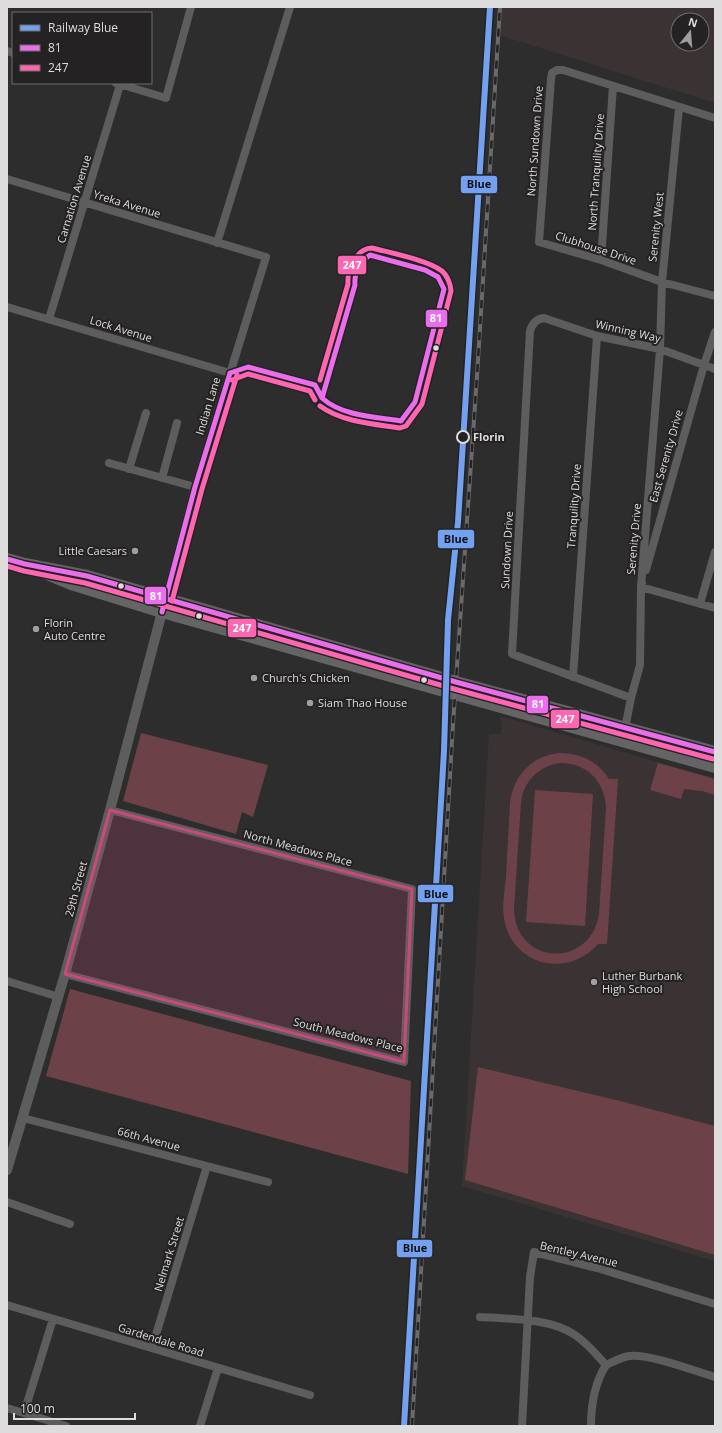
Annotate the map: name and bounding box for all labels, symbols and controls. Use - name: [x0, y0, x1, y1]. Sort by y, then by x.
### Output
- legend: [12, 12, 152, 84]
- north arrow: [670, 12, 710, 52]
- text: N: [687, 13, 700, 30]
- text: Railway Blue: [48, 19, 118, 36]
- text: 81: [48, 39, 62, 56]
- text: 247: [48, 59, 69, 76]
- street label: North Sundown Drive: [523, 85, 546, 197]
- street label: North Tranquility Drive: [584, 113, 607, 231]
- street label: Carnation Avenue: [53, 153, 94, 245]
- line badge: Blue: [460, 175, 498, 194]
- text: Blue: [467, 176, 492, 191]
- street label: Yreka Avenue: [92, 186, 163, 221]
- street label: Serenity West: [644, 191, 667, 263]
- street label: Clubhouse Drive: [554, 227, 639, 268]
- line badge: 247: [337, 255, 367, 275]
- text: 247: [343, 257, 361, 272]
- line badge: 81: [425, 309, 448, 328]
- text: 81: [430, 310, 442, 325]
- street label: Lock Avenue: [88, 312, 154, 345]
- street label: Winning Way: [594, 316, 663, 345]
- unlabelled marker: [431, 343, 441, 353]
- street label: Indian Lane: [192, 375, 223, 437]
- street label: East Serenity Drive: [645, 408, 686, 504]
- place label: Florin: [473, 429, 505, 444]
- marker: Florin: [456, 430, 470, 444]
- street label: Tranquility Drive: [563, 463, 584, 549]
- street label: Serenity Drive: [623, 503, 644, 575]
- street label: Sundown Drive: [497, 511, 516, 589]
- line badge: Blue: [437, 529, 475, 549]
- text: Blue: [444, 531, 469, 546]
- place label: Little Caesars: [59, 543, 127, 558]
- marker: Little Caesars: [130, 546, 140, 556]
- unlabelled marker: [116, 581, 126, 591]
- line badge: 81: [144, 586, 167, 605]
- text: 81: [150, 588, 162, 603]
- unlabelled marker: [194, 611, 204, 621]
- place label: Florin Auto Centre: [44, 615, 106, 643]
- line badge: 247: [227, 618, 257, 638]
- text: 247: [233, 620, 251, 635]
- marker: Florin Auto Centre: [31, 624, 41, 634]
- place label: Church's Chicken: [262, 670, 350, 685]
- marker: Church's Chicken: [249, 673, 259, 683]
- unlabelled marker: [419, 675, 429, 685]
- place label: Siam Thao House: [318, 695, 407, 710]
- line badge: 81: [526, 695, 549, 714]
- text: 81: [532, 696, 544, 711]
- marker: Siam Thao House: [305, 698, 315, 708]
- line badge: 247: [550, 709, 580, 729]
- text: 247: [556, 711, 574, 726]
- street label: North Meadows Place: [242, 826, 354, 869]
- street label: 29th Street: [61, 859, 90, 918]
- line badge: Blue: [417, 884, 454, 903]
- text: Blue: [424, 886, 449, 901]
- place label: Luther Burbank High School: [602, 968, 683, 996]
- marker: Luther Burbank High School: [589, 977, 599, 987]
- street label: South Meadows Place: [292, 1014, 404, 1055]
- street label: 66th Avenue: [116, 1123, 182, 1154]
- street label: Nelmark Street: [150, 1215, 187, 1293]
- street label: Bentley Avenue: [539, 1237, 620, 1270]
- line badge: Blue: [396, 1239, 433, 1258]
- text: Blue: [403, 1240, 428, 1255]
- street label: Gardendale Road: [116, 1319, 206, 1360]
- scale bar: [14, 1395, 135, 1421]
- text: 100 m: [20, 1400, 55, 1417]

